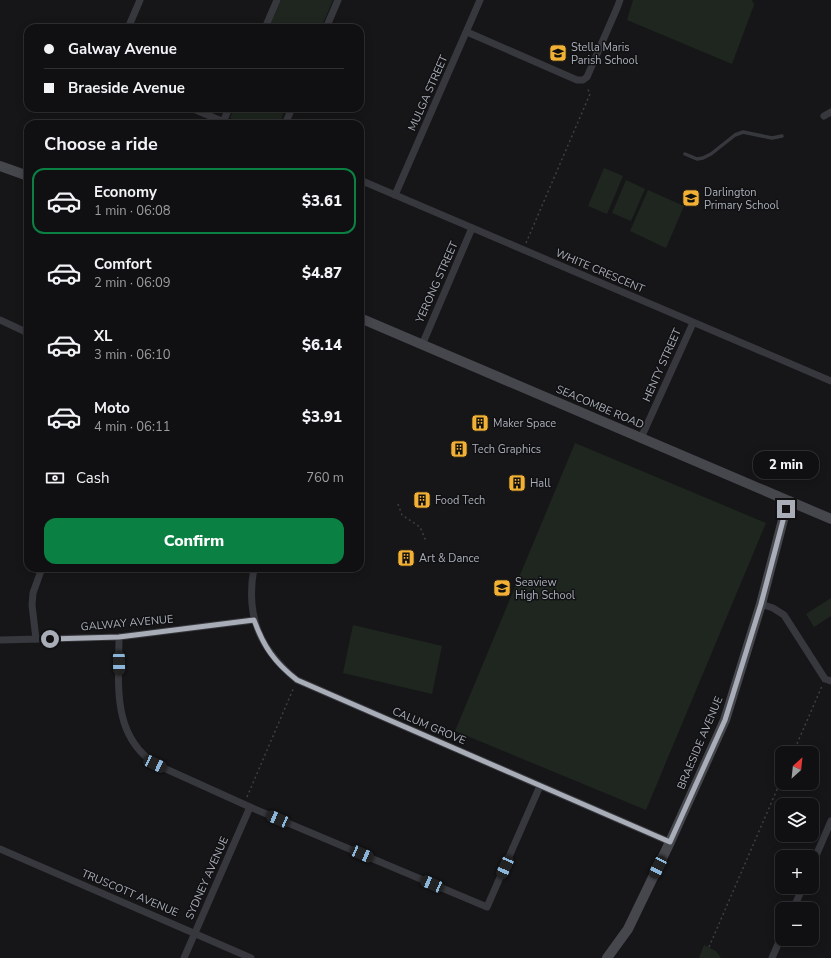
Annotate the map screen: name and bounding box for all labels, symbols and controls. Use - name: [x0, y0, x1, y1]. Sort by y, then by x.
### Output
- text: Galway Avenue: [68, 39, 177, 59]
- place label: Stella Maris Parish School: [571, 40, 639, 68]
- school or university icon: Stella Maris Parish School: [548, 43, 568, 63]
- street label: MULGA STREET: [405, 52, 452, 133]
- text: Braeside Avenue: [68, 78, 185, 98]
- text: Choose a ride: [44, 132, 158, 156]
- text: Economy: [94, 182, 157, 202]
- icon: car: [46, 183, 82, 219]
- place label: Darlington Primary School: [704, 185, 780, 213]
- school or university icon: Darlington Primary School: [681, 188, 701, 208]
- text: $3.61: [302, 191, 342, 211]
- text: 1 min · 06:08: [94, 202, 170, 220]
- street label: YERONG STREET: [412, 239, 462, 326]
- street label: WHITE CRESCENT: [553, 245, 647, 297]
- text: Comfort: [94, 254, 151, 274]
- icon: car: [46, 255, 82, 291]
- text: $4.87: [302, 263, 342, 283]
- text: 2 min · 06:09: [94, 274, 170, 292]
- text: XL: [94, 326, 113, 346]
- street label: HENTY STREET: [639, 326, 685, 404]
- icon: car: [46, 327, 82, 363]
- text: $6.14: [302, 335, 342, 355]
- text: 3 min · 06:10: [94, 346, 170, 364]
- street label: SEACOMBE ROAD: [554, 382, 646, 432]
- text: Moto: [94, 398, 130, 418]
- icon: car: [46, 399, 82, 435]
- text: $3.91: [302, 407, 342, 427]
- building icon: Maker Space: [470, 413, 490, 433]
- place label: Maker Space: [493, 416, 556, 431]
- text: 4 min · 06:11: [94, 418, 170, 436]
- building icon: Tech Graphics: [449, 439, 469, 459]
- place label: Tech Graphics: [472, 442, 541, 457]
- callout: 2 min: [753, 451, 819, 479]
- text: 2 min: [769, 456, 803, 474]
- icon: cash: [44, 467, 66, 489]
- text: Cash: [76, 468, 110, 488]
- text: 760 m: [306, 469, 344, 487]
- building icon: Hall: [507, 473, 527, 493]
- place label: Hall: [530, 476, 551, 491]
- building icon: Food Tech: [412, 490, 432, 510]
- place label: Food Tech: [435, 493, 485, 508]
- route end: [777, 500, 795, 518]
- button: Confirm: [44, 518, 344, 564]
- building icon: Art & Dance: [396, 548, 416, 568]
- place label: Art & Dance: [419, 551, 480, 566]
- place label: Seaview High School: [515, 575, 576, 603]
- school or university icon: Seaview High School: [492, 578, 512, 598]
- street label: GALWAY AVENUE: [80, 611, 174, 635]
- route start: [41, 630, 59, 648]
- car: [113, 651, 125, 675]
- street label: BRAESIDE AVENUE: [674, 694, 726, 792]
- street label: CALUM GROVE: [390, 704, 468, 748]
- north arrow: [775, 746, 819, 790]
- map controls: [775, 746, 819, 946]
- car: [142, 753, 168, 775]
- button: layers: [775, 798, 819, 842]
- car: [265, 809, 291, 829]
- street label: SYDNEY AVENUE: [182, 834, 232, 922]
- car: [349, 844, 375, 864]
- button: +: [775, 850, 819, 894]
- car: [495, 854, 515, 880]
- car: [647, 854, 669, 880]
- street label: TRUSCOTT AVENUE: [79, 866, 181, 920]
- car: [419, 874, 445, 894]
- button: −: [775, 902, 819, 946]

